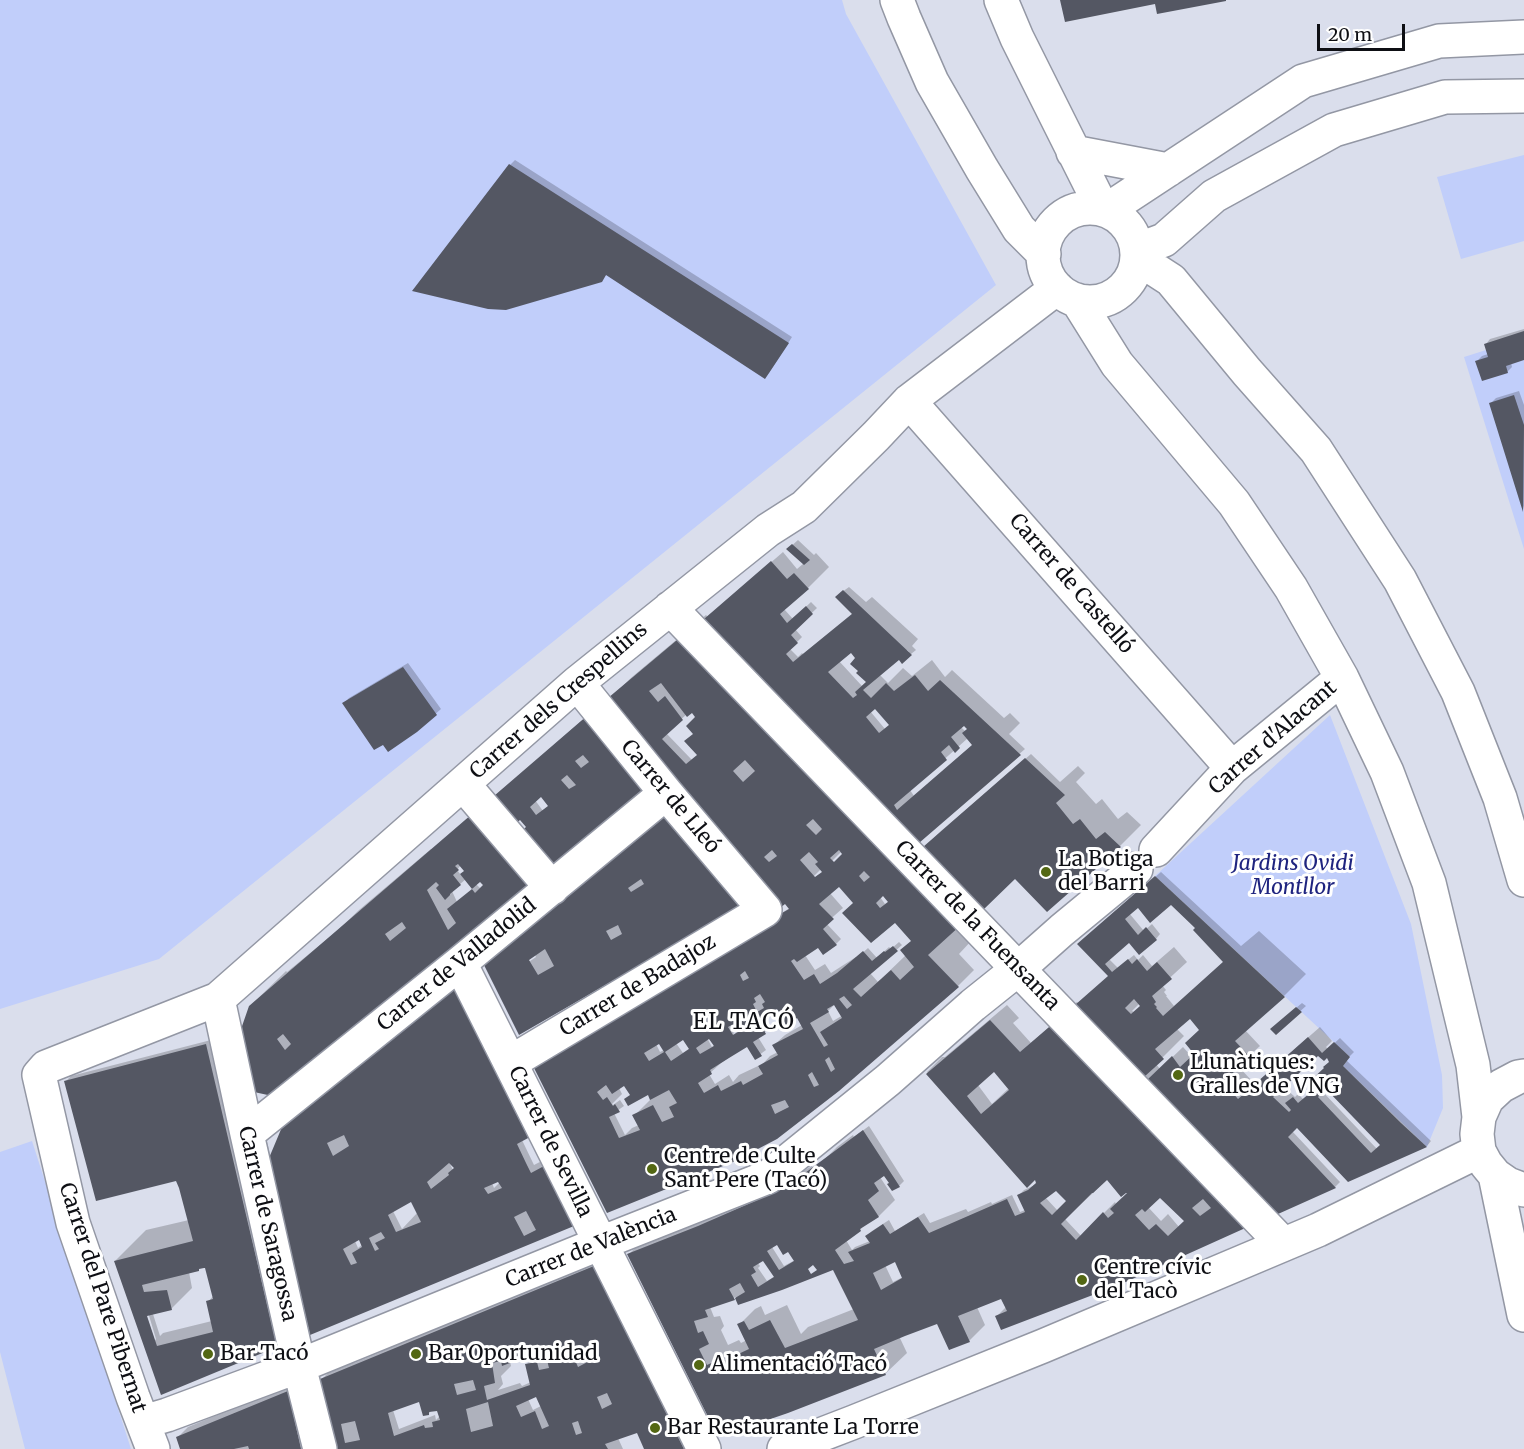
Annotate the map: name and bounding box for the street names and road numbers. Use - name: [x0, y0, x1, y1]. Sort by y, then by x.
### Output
- street label: Carrer de Castelló: [1003, 509, 1139, 659]
- street label: Carrer dels Crespellins: [465, 617, 653, 785]
- street label: Carrer d'Alacant: [1204, 676, 1342, 800]
- street label: Carrer de Lleó: [615, 735, 725, 859]
- street label: Carrer de la Fuensanta: [889, 836, 1065, 1016]
- street label: Carrer de Valladolid: [372, 893, 542, 1037]
- street label: Carrer de Badajoz: [555, 930, 721, 1042]
- street label: Carrer de Sevilla: [503, 1062, 597, 1222]
- street label: Carrer de Saragossa: [232, 1124, 302, 1324]
- street label: Carrer del Pare Pibernat: [53, 1180, 151, 1416]
- street label: Carrer de València: [502, 1202, 680, 1294]

